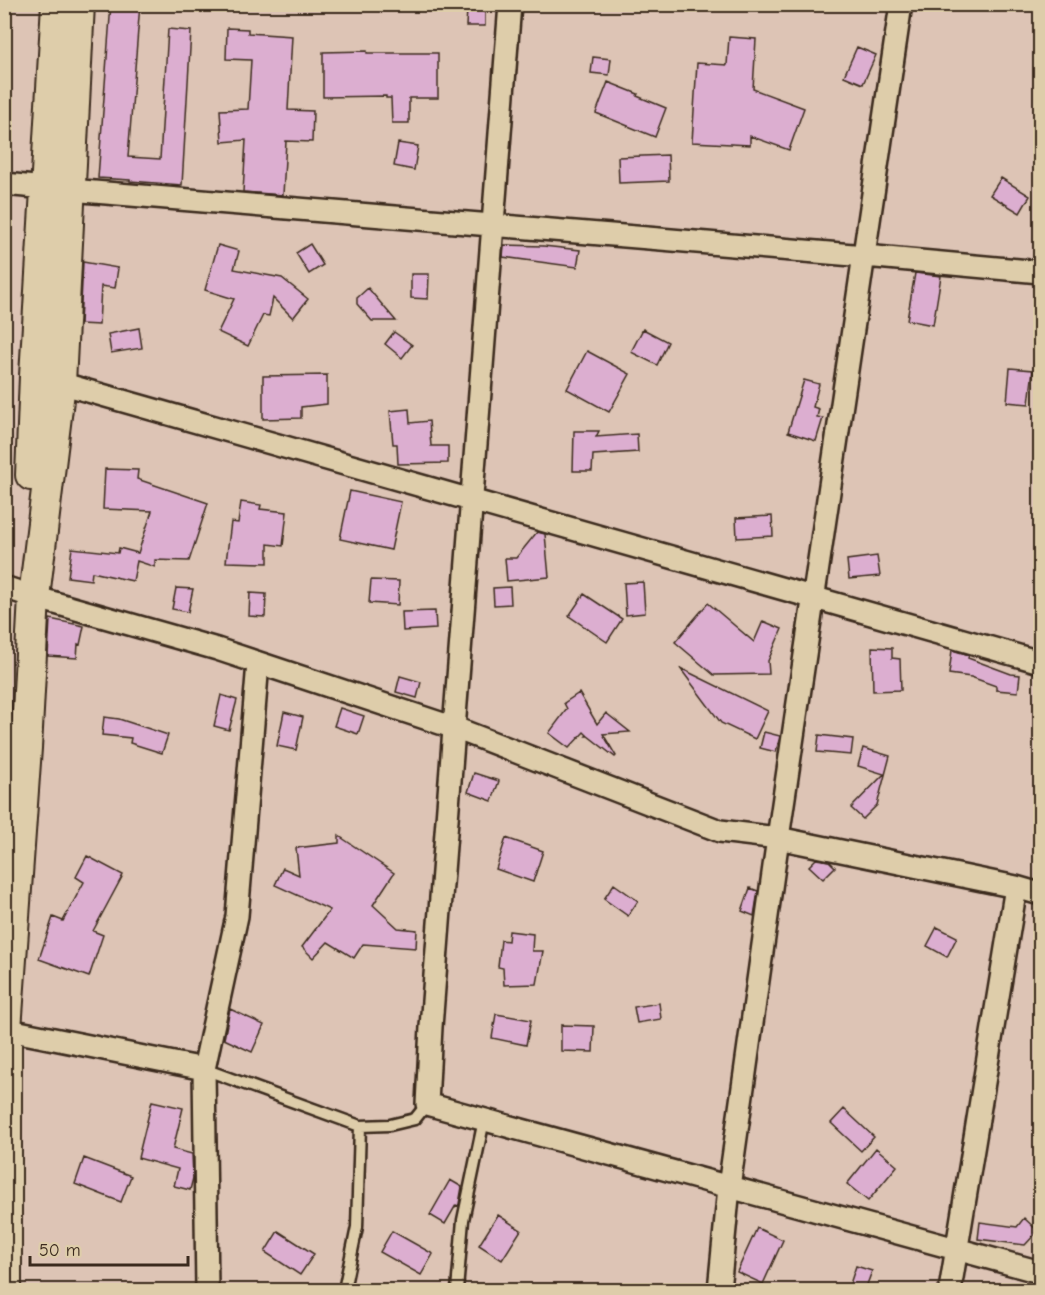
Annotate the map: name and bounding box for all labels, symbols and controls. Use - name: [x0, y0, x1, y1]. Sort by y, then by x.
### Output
- scale bar: [30, 1229, 188, 1267]
- text: 50 m: [39, 1240, 81, 1261]

